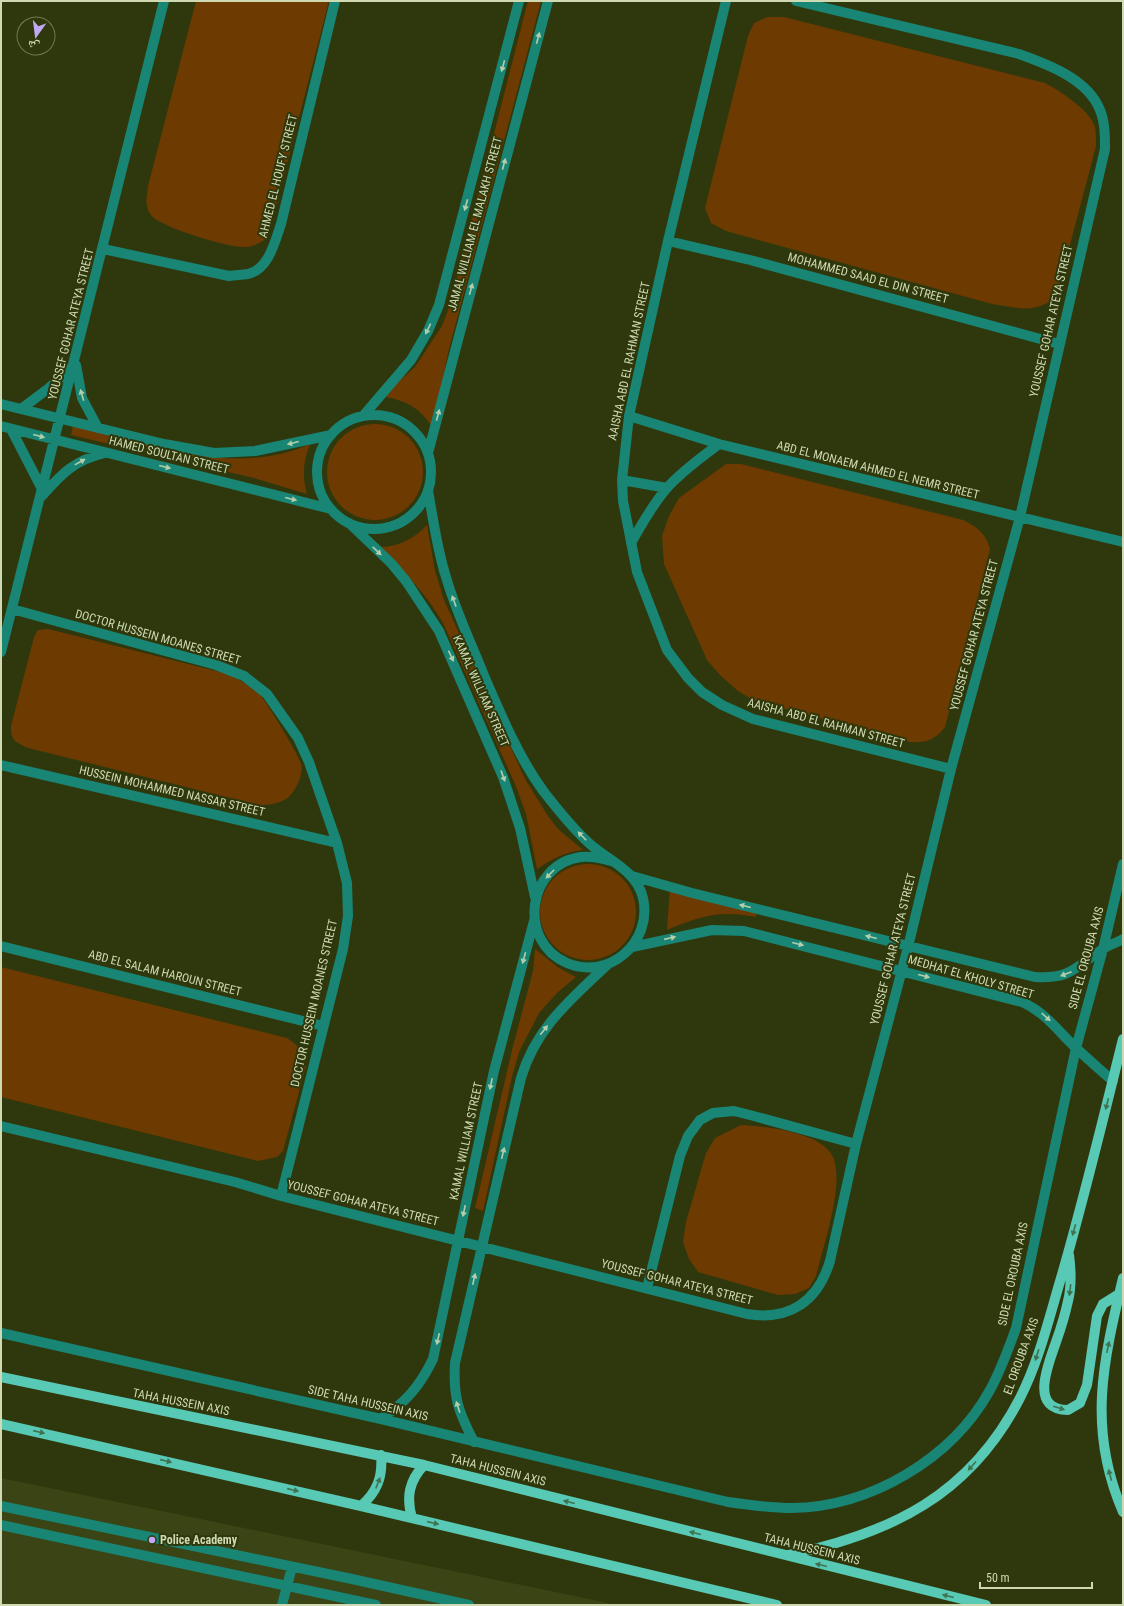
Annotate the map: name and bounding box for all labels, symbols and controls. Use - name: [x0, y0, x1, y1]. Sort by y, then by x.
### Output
- north arrow: [16, 16, 56, 56]
- one-way arrow: [535, 32, 541, 44]
- text: ش: [26, 36, 41, 53]
- one-way arrow: [499, 60, 505, 72]
- street label: AHMED EL HOUFY STREET: [256, 113, 300, 239]
- street label: JAMAL WILLIAM EL MALAKH STREET: [445, 135, 505, 313]
- one-way arrow: [502, 158, 508, 170]
- one-way arrow: [463, 199, 469, 211]
- street label: YOUSSEF GOHAR ATEYA STREET: [1027, 244, 1075, 398]
- street label: YOUSSEF GOHAR ATEYA STREET: [45, 247, 97, 401]
- street label: MOHAMMED SAAD EL DIN STREET: [786, 250, 950, 306]
- street label: AAISHA ABD EL RAHMAN STREET: [605, 280, 653, 442]
- one-way arrow: [468, 283, 474, 295]
- one-way arrow: [425, 324, 431, 335]
- one-way arrow: [79, 389, 85, 401]
- one-way arrow: [435, 409, 441, 421]
- one-way arrow: [33, 433, 45, 439]
- street label: HAMED SOULTAN STREET: [107, 433, 231, 477]
- street label: ABD EL MONAEM AHMED EL NEMR STREET: [775, 438, 981, 502]
- one-way arrow: [287, 440, 299, 446]
- one-way arrow: [74, 458, 86, 465]
- one-way arrow: [159, 465, 171, 471]
- one-way arrow: [285, 497, 297, 503]
- one-way arrow: [372, 546, 382, 556]
- street label: YOUSSEF GOHAR ATEYA STREET: [947, 558, 1001, 712]
- one-way arrow: [450, 594, 456, 606]
- street label: DOCTOR HUSSEIN MOANES STREET: [74, 607, 242, 667]
- street label: KAMAL WILLIAM STREET: [450, 633, 512, 749]
- one-way arrow: [448, 651, 454, 662]
- street label: AAISHA ABD EL RAHMAN STREET: [746, 695, 906, 751]
- street label: HUSSEIN MOHAMMED NASSAR STREET: [78, 763, 266, 819]
- one-way arrow: [500, 770, 506, 782]
- one-way arrow: [577, 831, 587, 841]
- one-way arrow: [545, 869, 555, 879]
- street label: YOUSSEF GOHAR ATEYA STREET: [867, 872, 919, 1026]
- one-way arrow: [739, 903, 751, 909]
- street label: SIDE EL OROUBA AXIS: [1066, 905, 1106, 1011]
- street label: DOCTOR HUSSEIN MOANES STREET: [288, 918, 340, 1088]
- one-way arrow: [865, 934, 877, 940]
- one-way arrow: [664, 935, 676, 941]
- one-way arrow: [792, 941, 804, 947]
- street label: ABD EL SALAM HAROUN STREET: [87, 947, 243, 999]
- street label: MEDHAT EL KHOLY STREET: [906, 952, 1036, 1002]
- one-way arrow: [521, 953, 527, 965]
- one-way arrow: [1059, 971, 1071, 977]
- one-way arrow: [918, 973, 930, 979]
- one-way arrow: [1041, 1013, 1051, 1022]
- one-way arrow: [540, 1025, 548, 1036]
- one-way arrow: [488, 1078, 494, 1090]
- street label: KAMAL WILLIAM STREET: [447, 1081, 485, 1201]
- one-way arrow: [1103, 1098, 1109, 1110]
- one-way arrow: [501, 1146, 507, 1159]
- street label: YOUSSEF GOHAR ATEYA STREET: [286, 1177, 440, 1229]
- one-way arrow: [461, 1205, 467, 1217]
- street label: SIDE EL OROUBA AXIS: [995, 1221, 1031, 1327]
- one-way arrow: [1071, 1224, 1077, 1236]
- street label: YOUSSEF GOHAR ATEYA STREET: [600, 1256, 754, 1308]
- one-way arrow: [472, 1273, 478, 1285]
- one-way arrow: [1067, 1284, 1073, 1296]
- street label: EL OROUBA AXIS: [1001, 1316, 1041, 1396]
- one-way arrow: [434, 1332, 440, 1345]
- one-way arrow: [1105, 1340, 1111, 1353]
- one-way arrow: [1034, 1349, 1040, 1361]
- street label: SIDE TAHA HUSSEIN AXIS: [306, 1382, 430, 1424]
- street label: TAHA HUSSEIN AXIS: [131, 1386, 231, 1418]
- one-way arrow: [455, 1400, 461, 1412]
- one-way arrow: [1054, 1405, 1066, 1411]
- one-way arrow: [33, 1430, 45, 1436]
- street label: TAHA HUSSEIN AXIS: [449, 1451, 547, 1489]
- one-way arrow: [160, 1459, 172, 1465]
- one-way arrow: [968, 1461, 977, 1471]
- one-way arrow: [1107, 1469, 1113, 1481]
- one-way arrow: [375, 1478, 381, 1489]
- one-way arrow: [286, 1488, 299, 1494]
- one-way arrow: [563, 1498, 575, 1504]
- one-way arrow: [427, 1521, 439, 1527]
- one-way arrow: [689, 1530, 701, 1536]
- street label: TAHA HUSSEIN AXIS: [763, 1530, 861, 1568]
- place label: Police Academy: [160, 1533, 238, 1547]
- marker: Police Academy: [147, 1535, 157, 1545]
- one-way arrow: [815, 1561, 828, 1567]
- scale bar: [980, 1564, 1092, 1590]
- text: 50 m: [986, 1571, 1010, 1585]
- one-way arrow: [941, 1592, 954, 1598]

